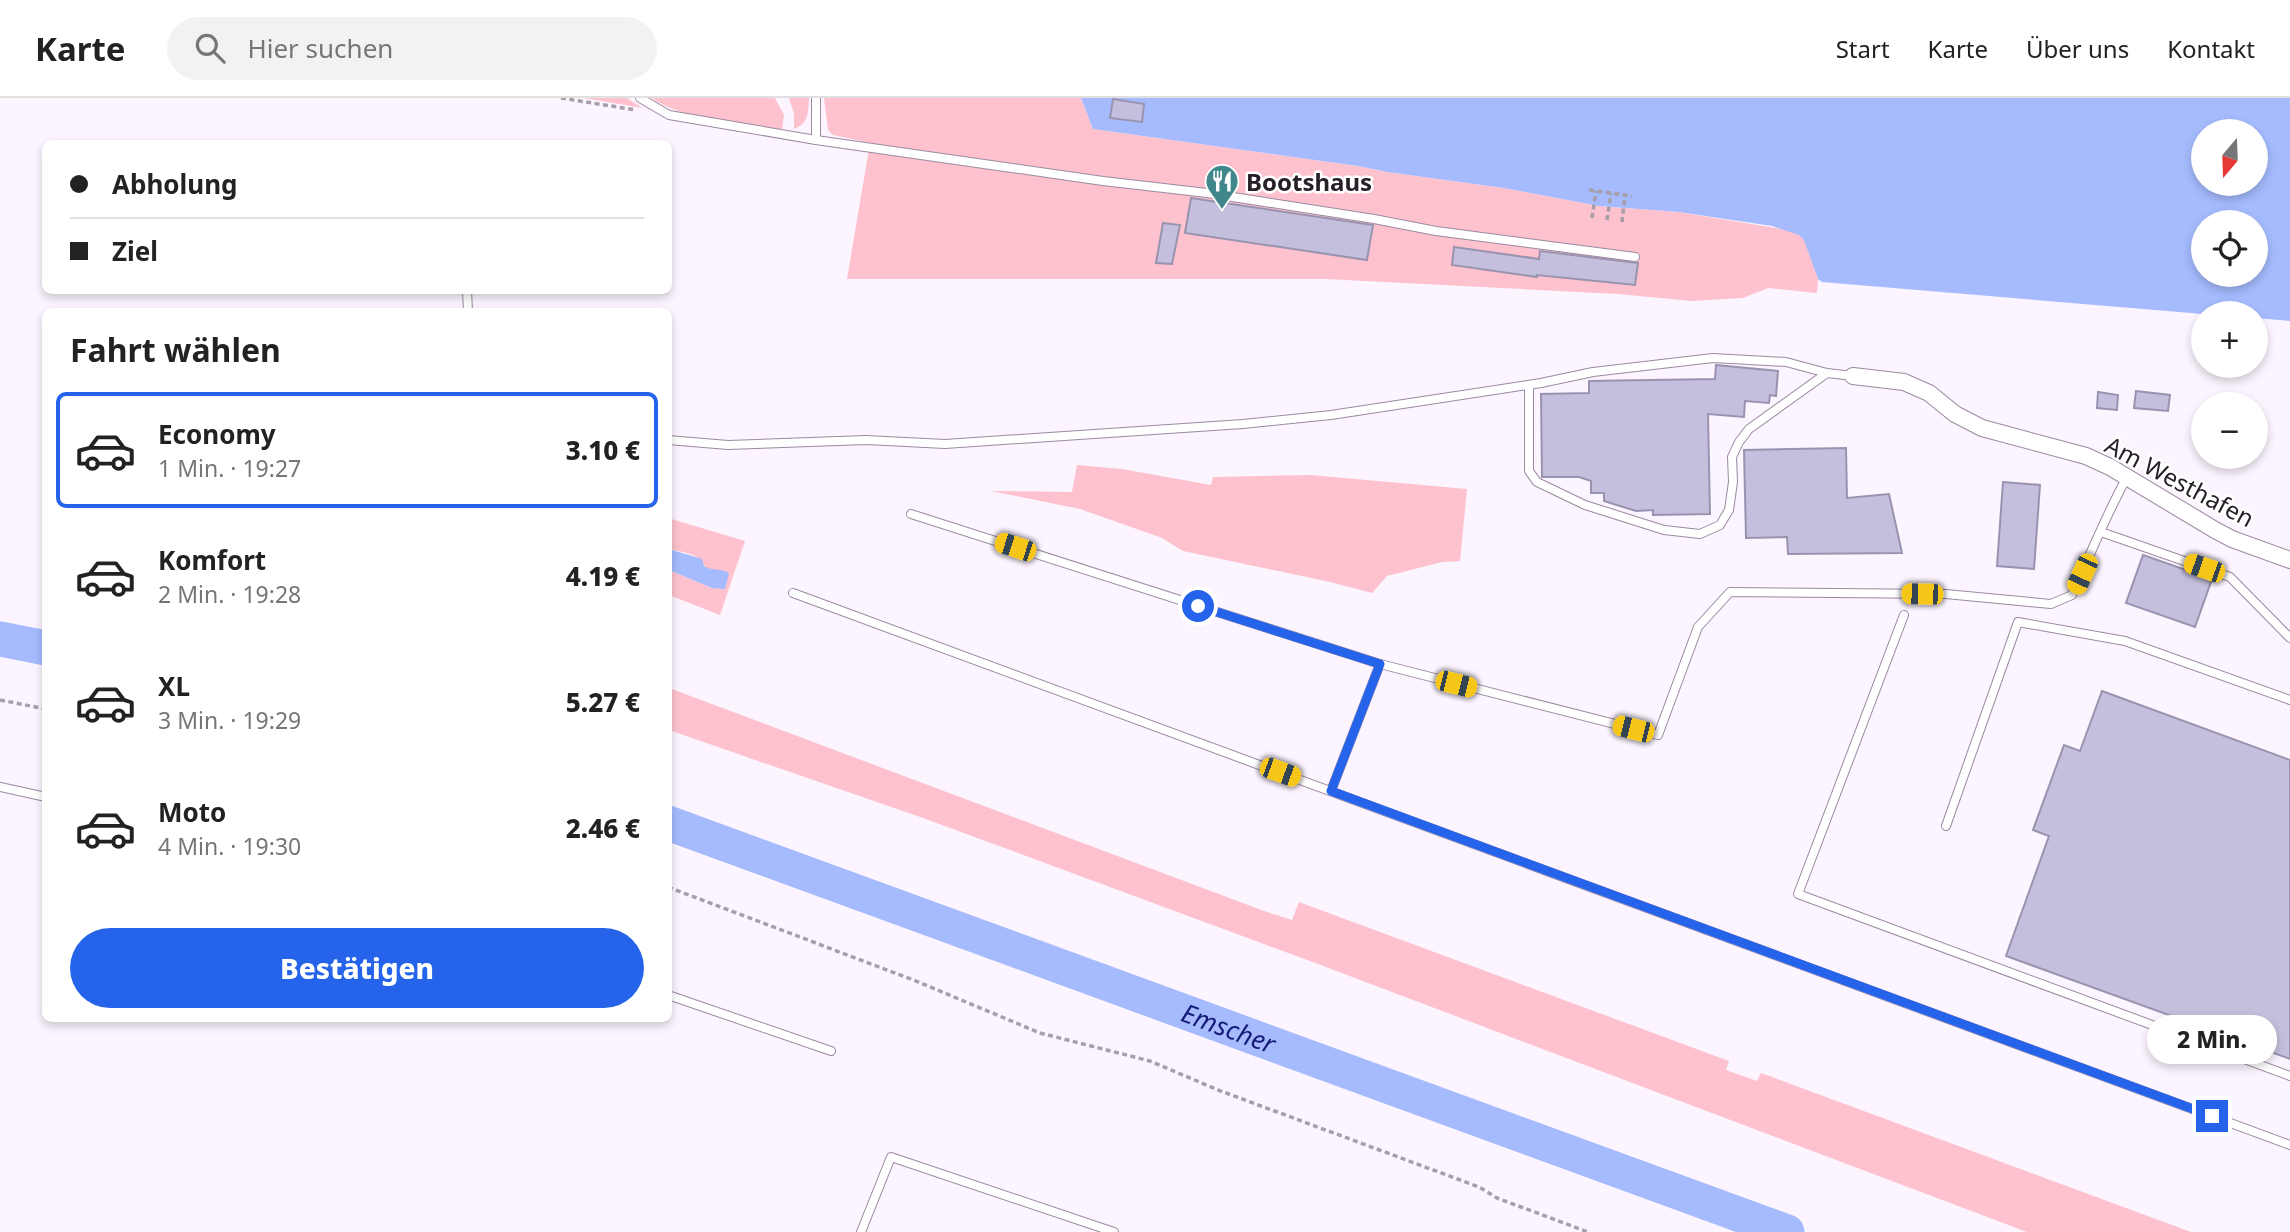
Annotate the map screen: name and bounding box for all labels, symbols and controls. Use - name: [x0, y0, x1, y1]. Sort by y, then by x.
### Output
- search box: [167, 17, 657, 80]
- text: Karte: [35, 26, 125, 71]
- icon: search: [191, 29, 229, 67]
- text: Hier suchen: [247, 30, 393, 66]
- text: Start: [1836, 32, 1890, 65]
- text: Karte: [1928, 32, 1988, 65]
- text: Über uns: [2026, 32, 2129, 65]
- text: Kontakt: [2167, 32, 2255, 65]
- north arrow: [2191, 119, 2268, 196]
- map controls: [2191, 119, 2268, 469]
- restaurant icon: Bootshaus: [1203, 162, 1241, 211]
- place label: Bootshaus: [1246, 165, 1372, 198]
- text: Abholung: [112, 166, 238, 202]
- button: locate: [2191, 210, 2268, 287]
- text: Ziel: [112, 233, 158, 269]
- button: +: [2191, 301, 2268, 378]
- text: Fahrt wählen: [70, 328, 281, 371]
- button: −: [2191, 392, 2268, 469]
- text: Economy: [158, 416, 276, 452]
- icon: car: [74, 419, 137, 482]
- street label: Am Westhafen: [2100, 428, 2260, 534]
- text: 3.10 €: [566, 432, 640, 468]
- text: 1 Min. · 19:27: [158, 452, 301, 484]
- car: [992, 531, 1039, 563]
- text: Komfort: [158, 542, 266, 578]
- icon: car: [74, 545, 137, 608]
- car: [2064, 551, 2101, 597]
- car: [2181, 551, 2228, 585]
- text: 4.19 €: [566, 558, 640, 594]
- text: 2 Min. · 19:28: [158, 578, 301, 610]
- car: [1901, 583, 1944, 605]
- route start: [1182, 590, 1214, 622]
- text: XL: [158, 668, 190, 704]
- car: [1434, 669, 1479, 699]
- icon: car: [74, 671, 137, 734]
- text: 5.27 €: [566, 684, 640, 720]
- text: 3 Min. · 19:29: [158, 704, 301, 736]
- car: [1611, 714, 1656, 744]
- car: [1257, 755, 1304, 789]
- text: Moto: [158, 794, 226, 830]
- icon: car: [74, 797, 137, 860]
- text: 2.46 €: [566, 810, 640, 846]
- text: 4 Min. · 19:30: [158, 830, 301, 862]
- button: Bestätigen: [70, 928, 644, 1008]
- water label: Emscher: [1177, 994, 1282, 1062]
- callout: 2 Min.: [2147, 1014, 2277, 1063]
- text: 2 Min.: [2177, 1023, 2247, 1055]
- route end: [2196, 1100, 2228, 1132]

